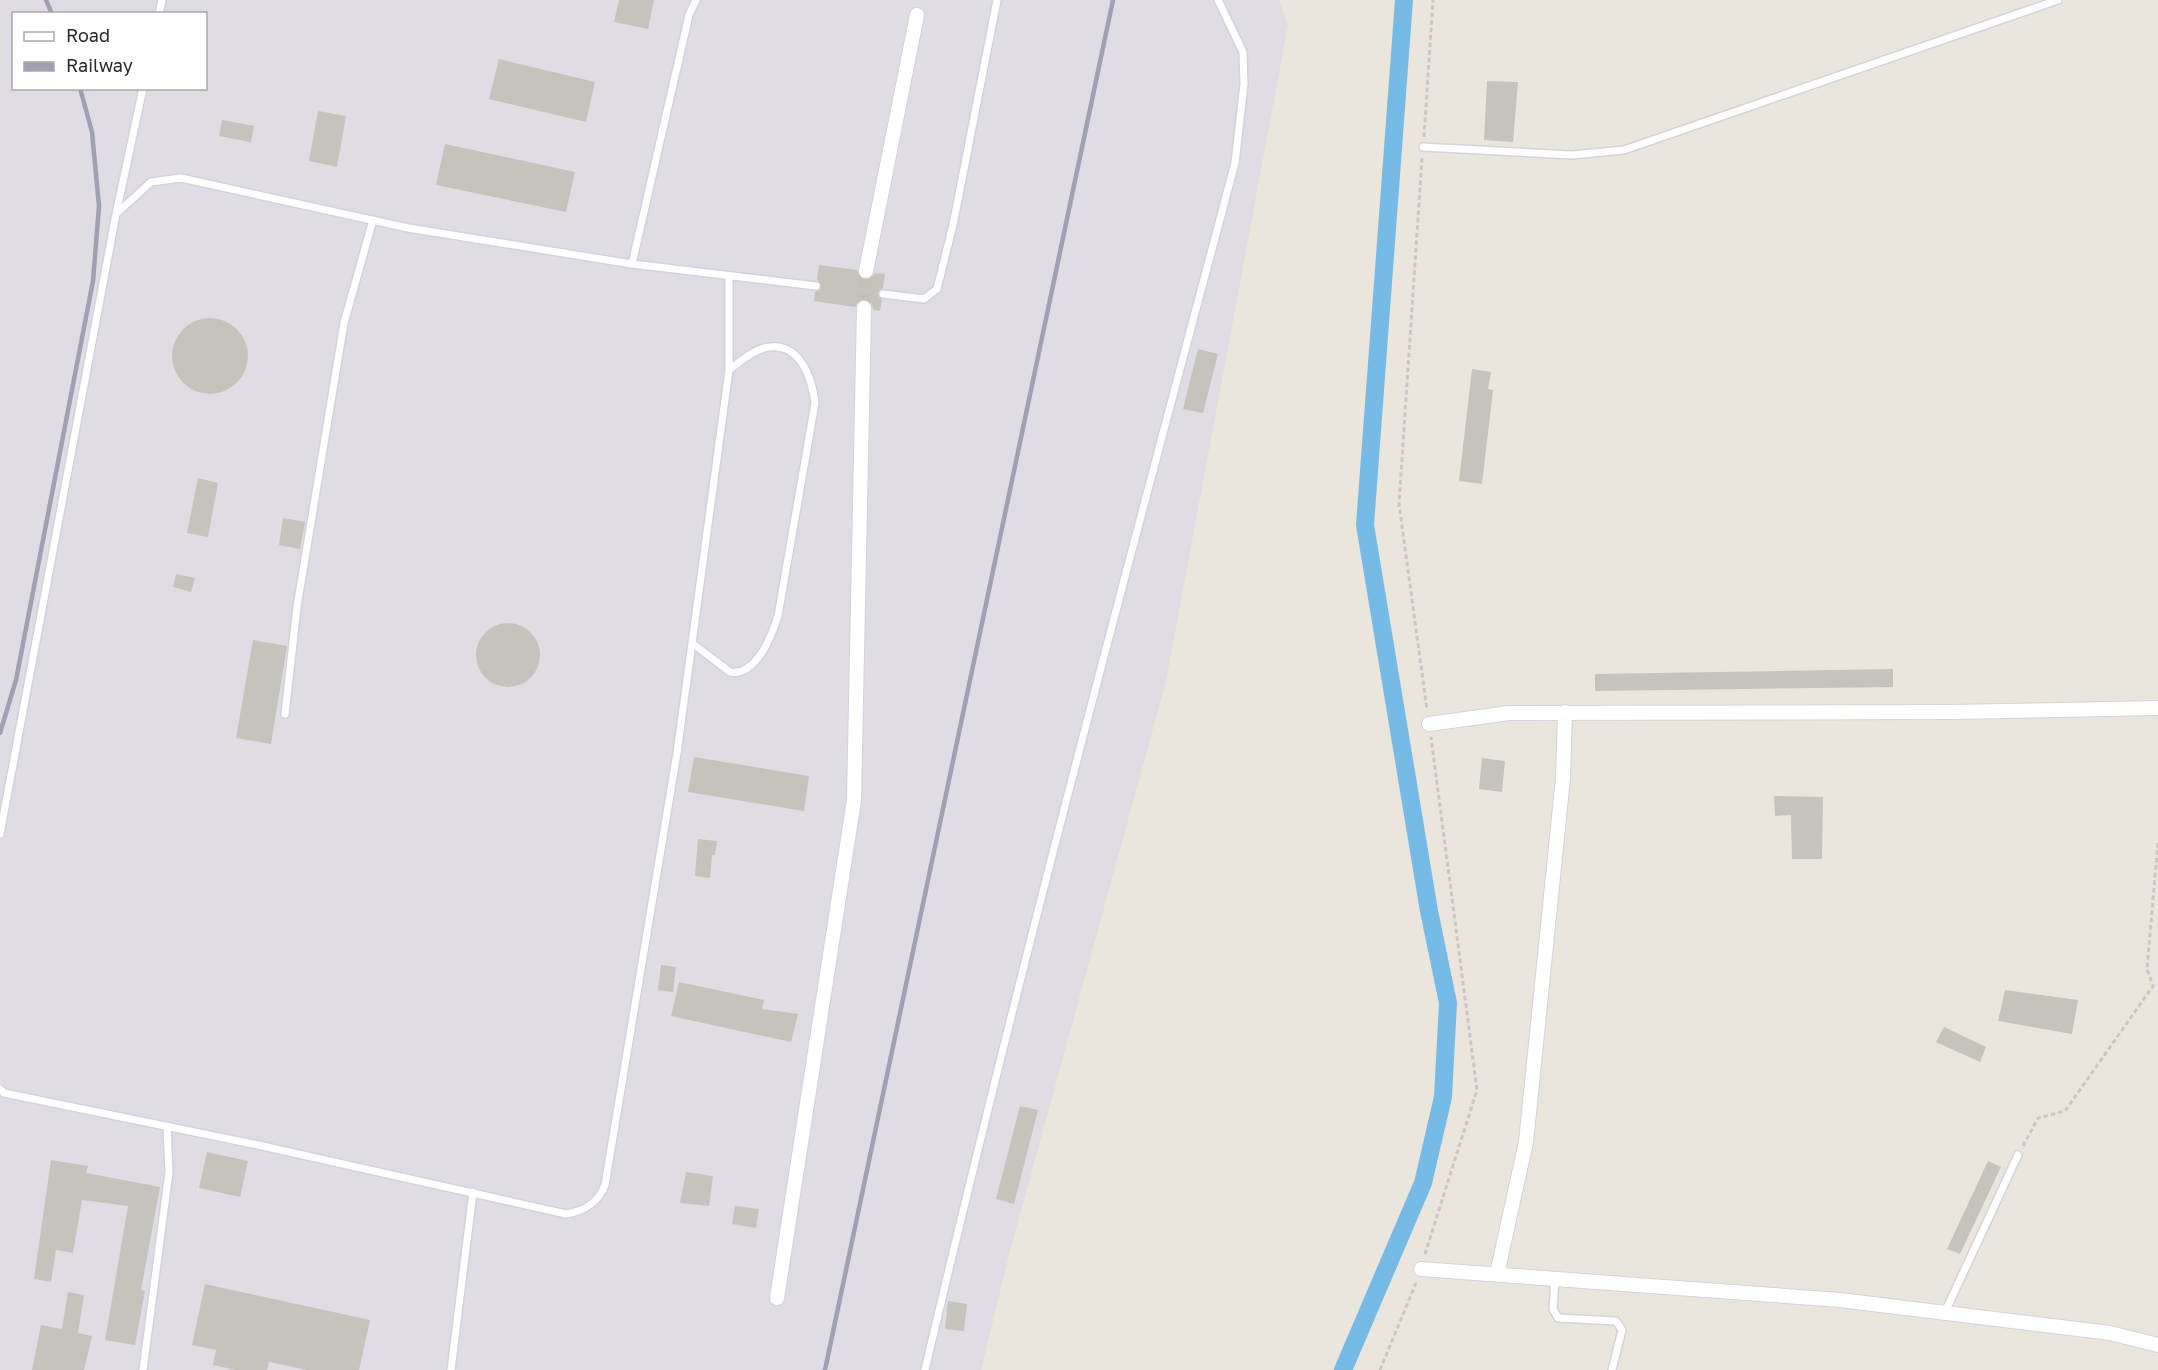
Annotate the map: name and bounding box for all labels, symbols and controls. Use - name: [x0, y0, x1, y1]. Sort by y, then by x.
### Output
- legend: [12, 12, 207, 90]
- text: Road: [66, 24, 110, 46]
- text: Railway: [66, 54, 133, 76]

